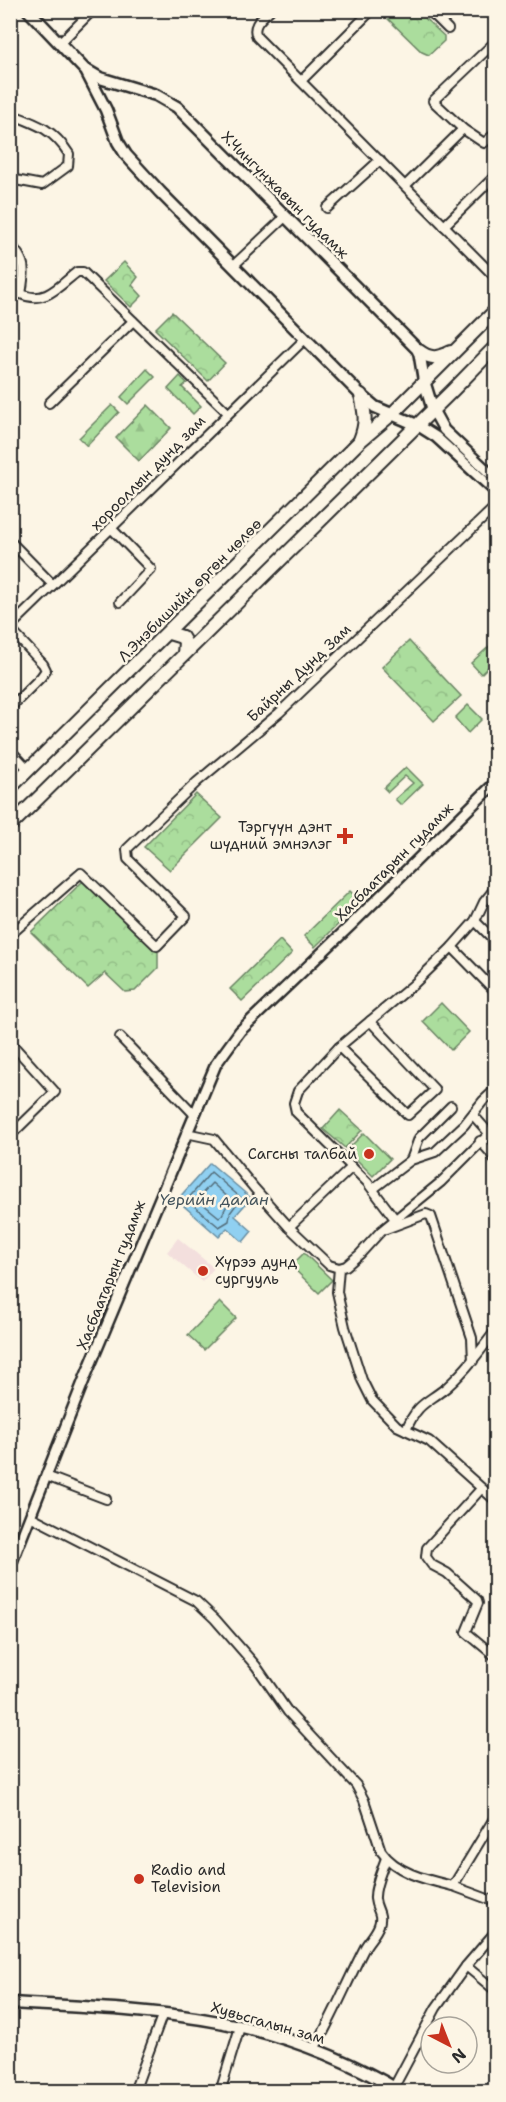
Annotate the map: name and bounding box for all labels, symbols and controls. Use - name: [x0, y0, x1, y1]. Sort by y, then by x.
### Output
- street label: Х.Чингүнжавын гудамж: [217, 127, 354, 264]
- street label: хорооллын дунд зам: [86, 411, 210, 535]
- street label: Л.Энэбишийн өргөн чөлөө: [114, 514, 266, 666]
- street label: Байрны Дунд Зам: [243, 619, 355, 726]
- street label: Хасбаатарын гудамж: [331, 798, 458, 925]
- place label: Тэргүүн дэнт шүдний эмнэлэг: [210, 817, 332, 854]
- marker: Тэргүүн дэнт шүдний эмнэлэг: [336, 827, 354, 845]
- place label: Сагсны талбай: [248, 1144, 357, 1164]
- marker: Сагсны талбай: [362, 1147, 376, 1161]
- water label: Үерийн далан: [159, 1189, 269, 1210]
- street label: Хасбаатарын гудамж: [72, 1197, 150, 1353]
- place label: Хүрээ дунд сургууль: [215, 1252, 298, 1289]
- marker: Хүрээ дунд сургууль: [196, 1264, 210, 1278]
- place label: Radio and Television: [151, 1860, 226, 1897]
- marker: Radio and Television: [132, 1872, 146, 1886]
- street label: Хувьсгалын зам: [209, 1997, 328, 2049]
- north arrow: [419, 2015, 479, 2075]
- text: N: [447, 2044, 470, 2068]

